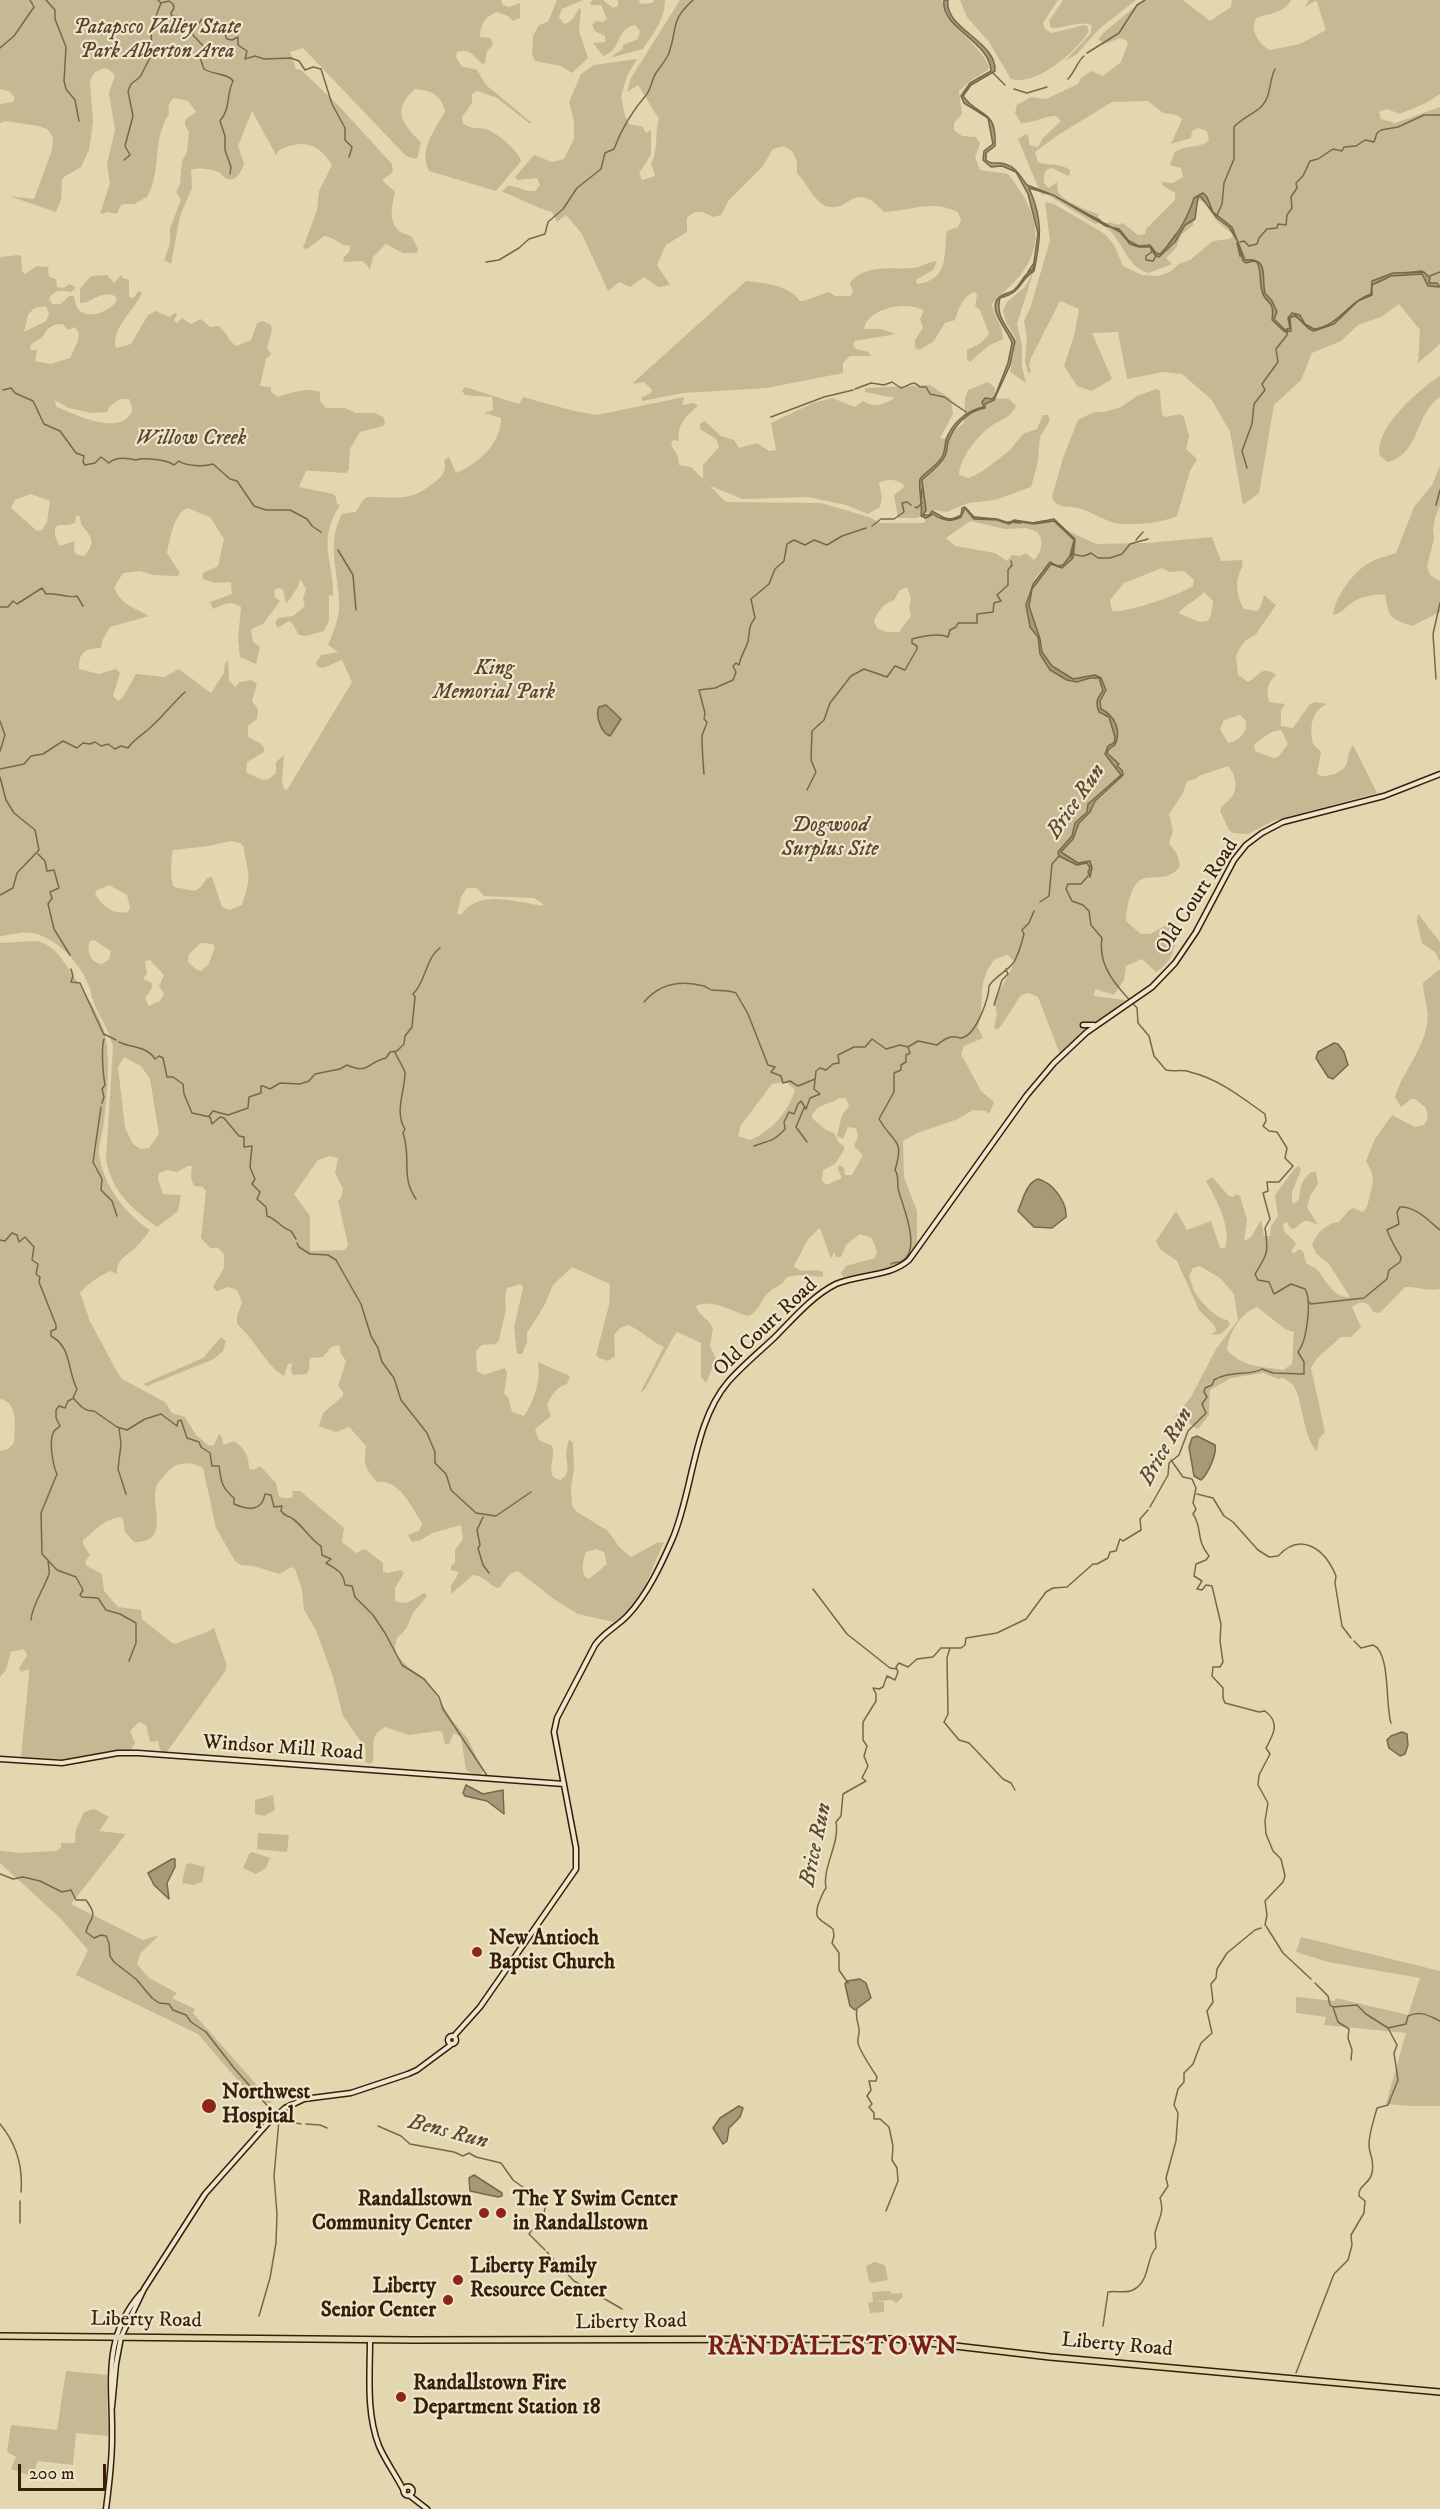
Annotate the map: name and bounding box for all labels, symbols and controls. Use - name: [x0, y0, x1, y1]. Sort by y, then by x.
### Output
- park label: Patapsco Valley State Park Alberton Area: [73, 16, 241, 66]
- park label: Willow Creek: [136, 427, 246, 453]
- park label: King Memorial Park: [433, 657, 555, 707]
- water label: Brice Run: [1042, 760, 1112, 844]
- park label: Dogwood Surplus Site: [782, 814, 878, 864]
- street label: Old Court Road: [1151, 834, 1245, 960]
- street label: Old Court Road: [709, 1273, 823, 1383]
- water label: Brice Run: [1134, 1404, 1200, 1490]
- street label: Windsor Mill Road: [202, 1731, 364, 1767]
- water label: Brice Run: [795, 1801, 839, 1889]
- place label: New Antioch Baptist Church: [489, 1927, 615, 1977]
- marker: New Antioch Baptist Church: [470, 1945, 484, 1959]
- place label: Northwest Hospital: [222, 2081, 310, 2131]
- marker: Northwest Hospital: [200, 2097, 218, 2115]
- water label: Bens Run: [405, 2110, 491, 2156]
- place label: Randallstown Community Center: [312, 2188, 472, 2238]
- place label: The Y Swim Center in Randallstown: [513, 2188, 677, 2238]
- marker: Randallstown Community Center: [477, 2206, 491, 2220]
- marker: The Y Swim Center in Randallstown: [494, 2206, 508, 2220]
- place label: Liberty Family Resource Center: [470, 2255, 607, 2305]
- marker: Liberty Family Resource Center: [451, 2273, 465, 2287]
- place label: Liberty Senior Center: [321, 2275, 436, 2325]
- marker: Liberty Senior Center: [441, 2293, 455, 2307]
- street label: Liberty Road: [90, 2307, 202, 2335]
- street label: Liberty Road: [575, 2309, 687, 2337]
- street label: Liberty Road: [1060, 2329, 1174, 2363]
- district label: RANDALLSTOWN: [707, 2332, 959, 2364]
- place label: Randallstown Fire Department Station 18: [413, 2372, 601, 2422]
- marker: Randallstown Fire Department Station 18: [394, 2390, 408, 2404]
- scale bar: [21, 2452, 110, 2490]
- text: 200 m: [29, 2463, 75, 2485]

